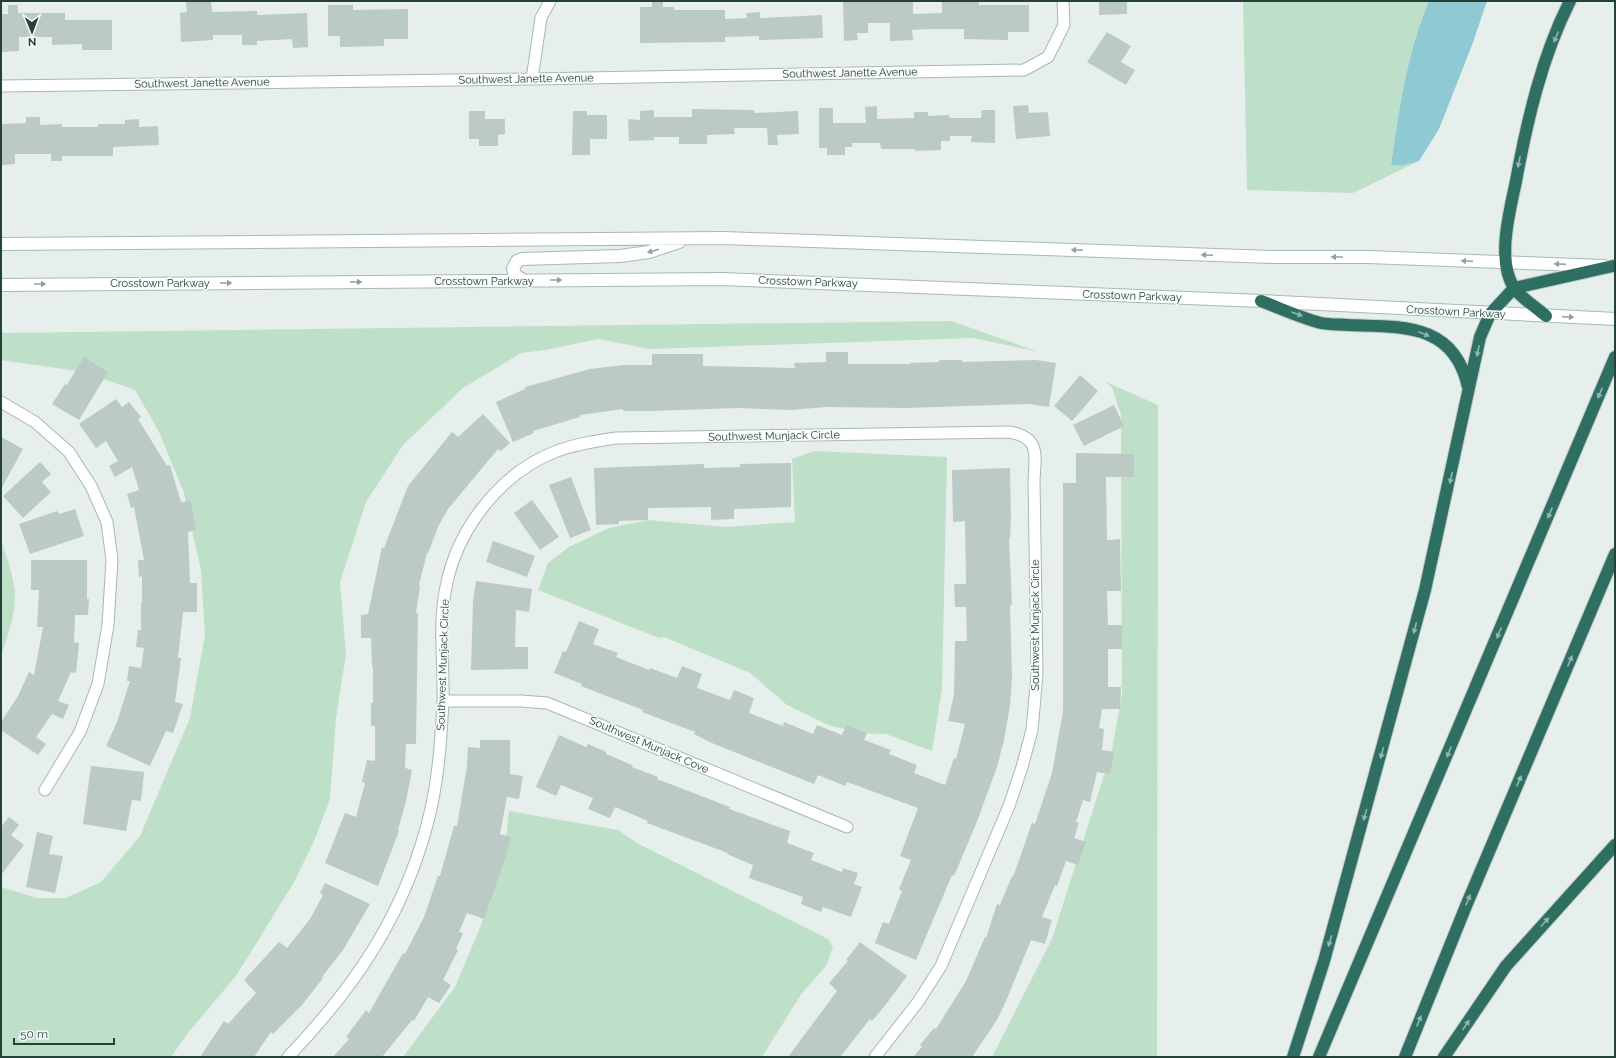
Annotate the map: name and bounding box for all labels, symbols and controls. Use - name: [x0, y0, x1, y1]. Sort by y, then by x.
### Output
- north arrow: [12, 12, 52, 52]
- one-way arrow: [1552, 32, 1558, 44]
- text: N: [28, 35, 36, 48]
- street label: Southwest Janette Avenue: [782, 65, 918, 81]
- street label: Southwest Janette Avenue: [458, 71, 594, 87]
- street label: Southwest Janette Avenue: [134, 75, 270, 91]
- one-way arrow: [1516, 155, 1522, 168]
- one-way arrow: [1070, 247, 1083, 253]
- one-way arrow: [646, 248, 659, 254]
- one-way arrow: [1201, 251, 1213, 258]
- one-way arrow: [1330, 254, 1343, 260]
- one-way arrow: [1461, 258, 1473, 265]
- one-way arrow: [1554, 261, 1566, 268]
- street label: Crosstown Parkway: [758, 274, 858, 290]
- street label: Crosstown Parkway: [434, 275, 534, 288]
- street label: Crosstown Parkway: [110, 277, 210, 290]
- one-way arrow: [550, 277, 563, 283]
- one-way arrow: [350, 279, 363, 285]
- one-way arrow: [220, 280, 233, 286]
- one-way arrow: [34, 281, 47, 287]
- street label: Crosstown Parkway: [1082, 288, 1182, 304]
- street label: Crosstown Parkway: [1406, 303, 1506, 321]
- one-way arrow: [1292, 312, 1304, 318]
- one-way arrow: [1562, 313, 1574, 320]
- one-way arrow: [1419, 331, 1430, 337]
- one-way arrow: [1475, 344, 1481, 357]
- one-way arrow: [1597, 387, 1603, 398]
- street label: Southwest Munjack Circle: [708, 428, 840, 444]
- one-way arrow: [1447, 471, 1453, 484]
- one-way arrow: [1546, 507, 1552, 519]
- street label: Southwest Munjack Circle: [1029, 559, 1042, 691]
- street label: Southwest Munjack Circle: [434, 598, 452, 731]
- one-way arrow: [1412, 622, 1418, 634]
- one-way arrow: [1496, 627, 1502, 639]
- one-way arrow: [1566, 655, 1573, 667]
- street label: Southwest Munjack Cove: [587, 714, 711, 776]
- one-way arrow: [1446, 747, 1452, 758]
- one-way arrow: [1379, 748, 1385, 760]
- one-way arrow: [1516, 775, 1522, 786]
- one-way arrow: [1362, 810, 1368, 822]
- one-way arrow: [1466, 894, 1472, 906]
- one-way arrow: [1541, 917, 1550, 927]
- one-way arrow: [1327, 935, 1333, 947]
- one-way arrow: [1417, 1014, 1423, 1026]
- scale bar: [14, 1020, 114, 1046]
- one-way arrow: [1462, 1020, 1470, 1030]
- text: 50 m: [20, 1027, 48, 1041]

